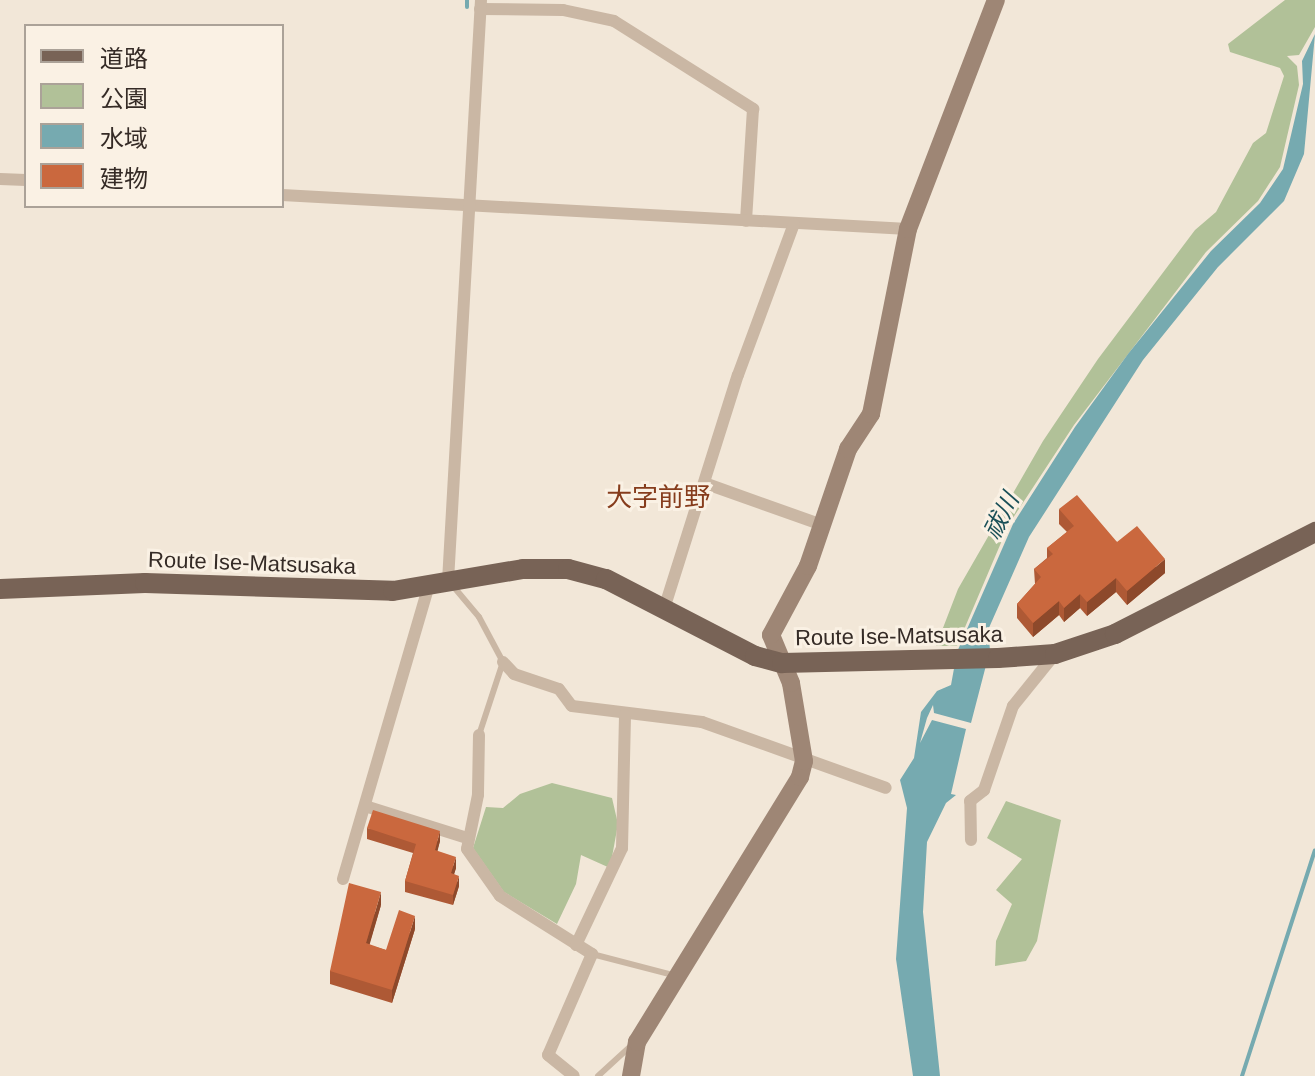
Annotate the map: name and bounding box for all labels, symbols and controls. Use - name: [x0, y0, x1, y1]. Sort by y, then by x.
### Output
- legend: [24, 24, 284, 208]
- text: 道路: [100, 45, 148, 72]
- text: 公園: [100, 85, 148, 112]
- text: 水域: [100, 125, 148, 152]
- text: 建物: [100, 165, 148, 192]
- district label: 大字前野: [606, 482, 710, 514]
- water label: 祓川: [977, 488, 1025, 544]
- street label: Route Ise-Matsusaka: [148, 546, 356, 580]
- street label: Route Ise-Matsusaka: [795, 621, 1003, 651]

